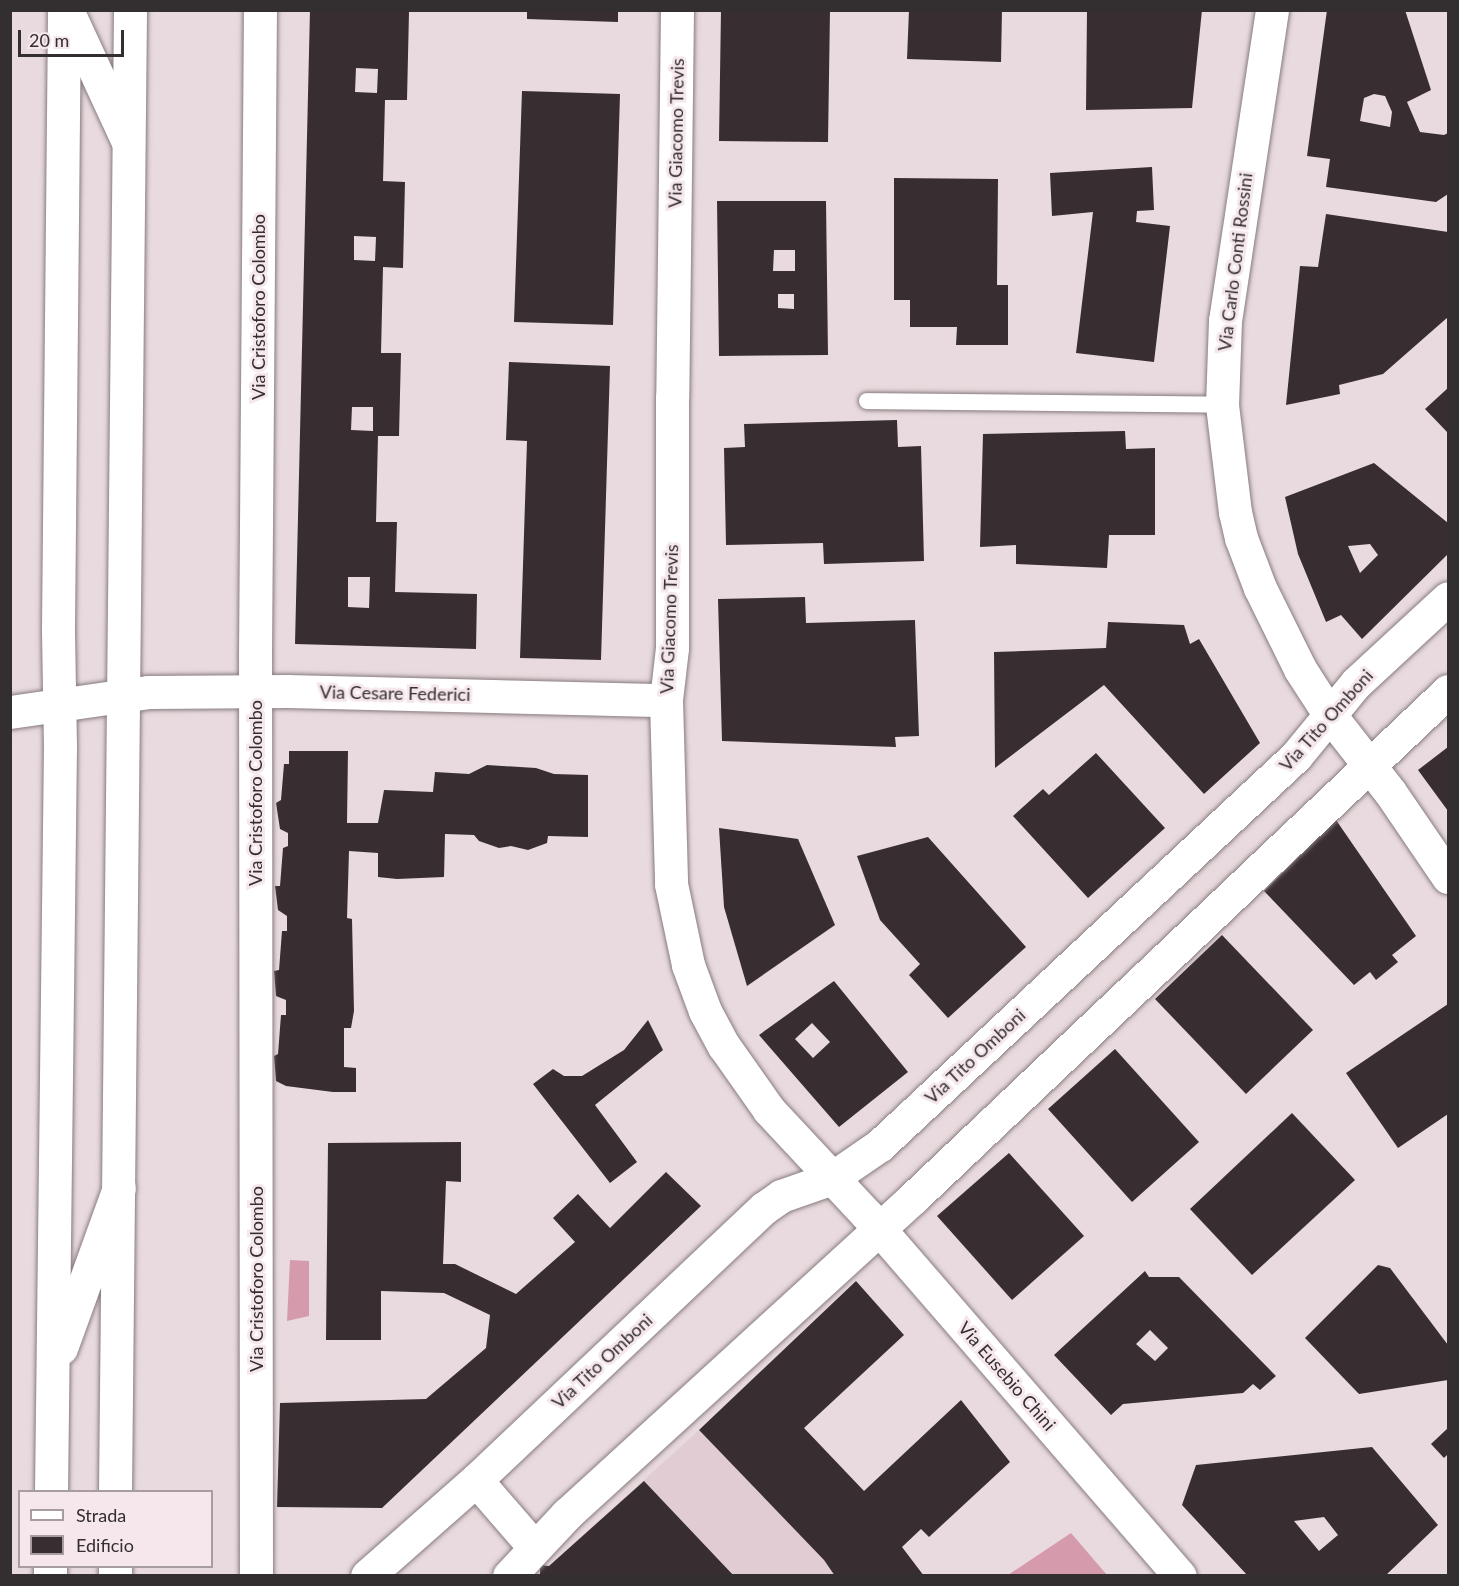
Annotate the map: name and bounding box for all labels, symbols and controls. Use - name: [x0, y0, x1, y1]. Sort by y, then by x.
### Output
- scale bar: [21, 18, 128, 56]
- text: 20 m: [29, 29, 69, 51]
- street label: Via Giacomo Trevis: [664, 58, 688, 208]
- street label: Via Carlo Conti Rossini: [1213, 172, 1257, 352]
- street label: Via Cristoforo Colombo: [247, 214, 269, 400]
- street label: Via Giacomo Trevis: [656, 544, 682, 694]
- street label: Via Tito Omboni: [1275, 665, 1377, 775]
- street label: Via Cesare Federici: [319, 681, 471, 705]
- street label: Via Cristoforo Colombo: [244, 700, 266, 886]
- street label: Via Tito Omboni: [920, 1004, 1030, 1108]
- street label: Via Cristoforo Colombo: [245, 1186, 267, 1372]
- street label: Via Tito Omboni: [547, 1309, 657, 1413]
- street label: Via Eusebio Chini: [954, 1317, 1060, 1435]
- legend: [18, 1490, 213, 1568]
- text: Strada: [76, 1504, 126, 1526]
- text: Edificio: [76, 1534, 134, 1556]

